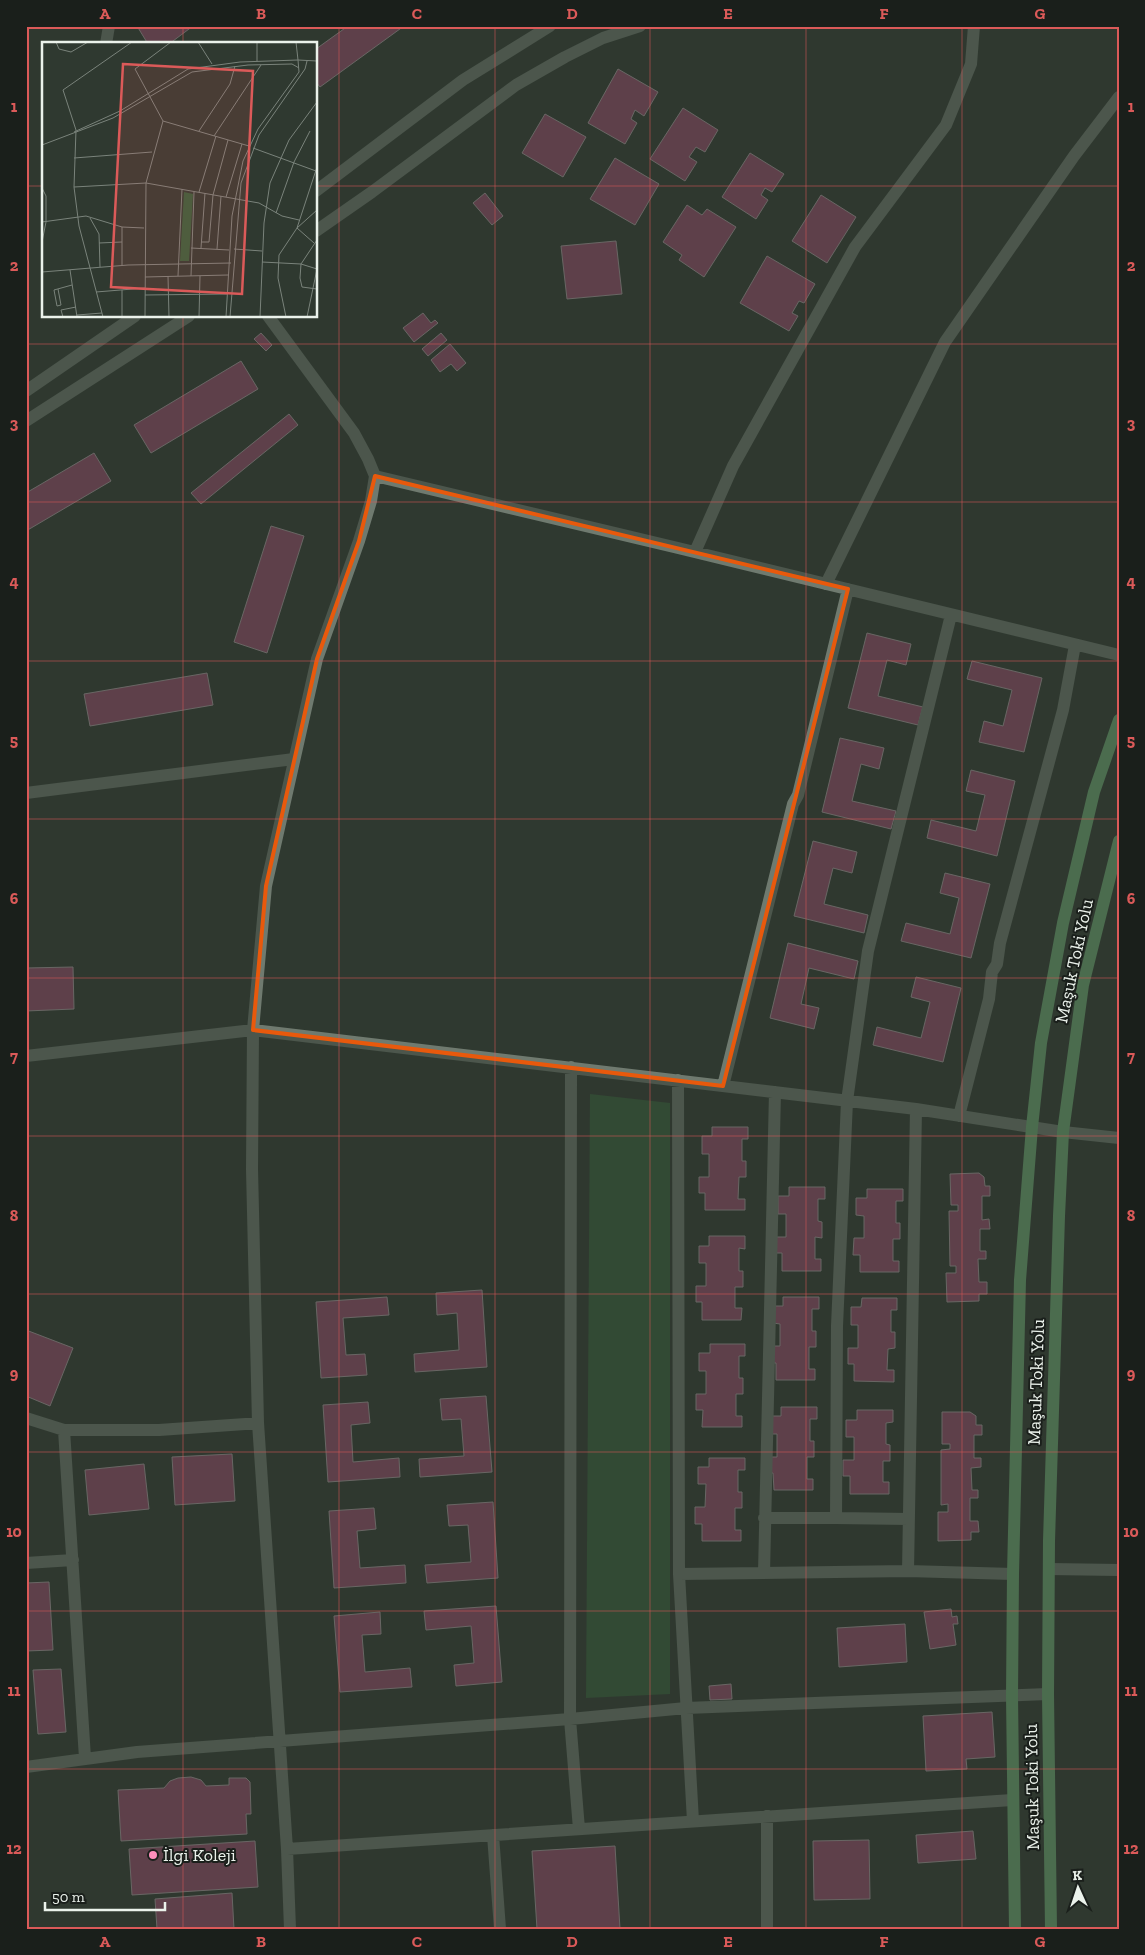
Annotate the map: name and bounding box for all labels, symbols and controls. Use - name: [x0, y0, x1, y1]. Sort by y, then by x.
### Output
- text: A: [100, 4, 111, 23]
- text: B: [256, 4, 266, 23]
- text: C: [412, 4, 422, 23]
- text: D: [566, 4, 578, 23]
- text: E: [723, 4, 733, 23]
- text: F: [879, 4, 889, 23]
- text: G: [1035, 4, 1046, 23]
- inset map: [42, 42, 318, 318]
- text: 1: [11, 97, 18, 116]
- text: 1: [1128, 97, 1135, 116]
- text: 2: [10, 256, 19, 275]
- text: 2: [1127, 256, 1136, 275]
- text: 3: [10, 414, 19, 433]
- text: 3: [1127, 414, 1136, 433]
- text: 4: [9, 572, 19, 591]
- text: 4: [1126, 572, 1136, 591]
- text: 5: [10, 731, 18, 750]
- text: 5: [1127, 731, 1135, 750]
- text: 6: [10, 889, 19, 908]
- text: 6: [1127, 889, 1136, 908]
- street label: Maşuk Toki Yolu: [1050, 897, 1098, 1025]
- text: 7: [10, 1047, 18, 1066]
- text: 7: [1127, 1047, 1135, 1066]
- text: 8: [10, 1206, 19, 1225]
- text: 8: [1127, 1206, 1136, 1225]
- street label: Maşuk Toki Yolu: [1023, 1318, 1049, 1446]
- text: 9: [10, 1364, 19, 1383]
- text: 9: [1127, 1364, 1136, 1383]
- text: 10: [6, 1522, 22, 1541]
- text: 10: [1123, 1522, 1139, 1541]
- text: 11: [8, 1681, 21, 1700]
- text: 11: [1125, 1681, 1138, 1700]
- street label: Maşuk Toki Yolu: [1020, 1724, 1044, 1850]
- text: 12: [6, 1839, 22, 1858]
- text: 12: [1123, 1839, 1139, 1858]
- place label: İlgi Koleji: [163, 1844, 236, 1866]
- marker: İlgi Koleji: [147, 1849, 159, 1861]
- north arrow: [1052, 1862, 1102, 1912]
- text: K: [1072, 1867, 1083, 1884]
- scale bar: [45, 1880, 165, 1912]
- text: 50 m: [52, 1888, 85, 1906]
- text: A: [100, 1932, 111, 1951]
- text: B: [256, 1932, 266, 1951]
- text: C: [412, 1932, 422, 1951]
- text: D: [566, 1932, 578, 1951]
- text: E: [723, 1932, 733, 1951]
- text: F: [879, 1932, 889, 1951]
- text: G: [1035, 1932, 1046, 1951]

